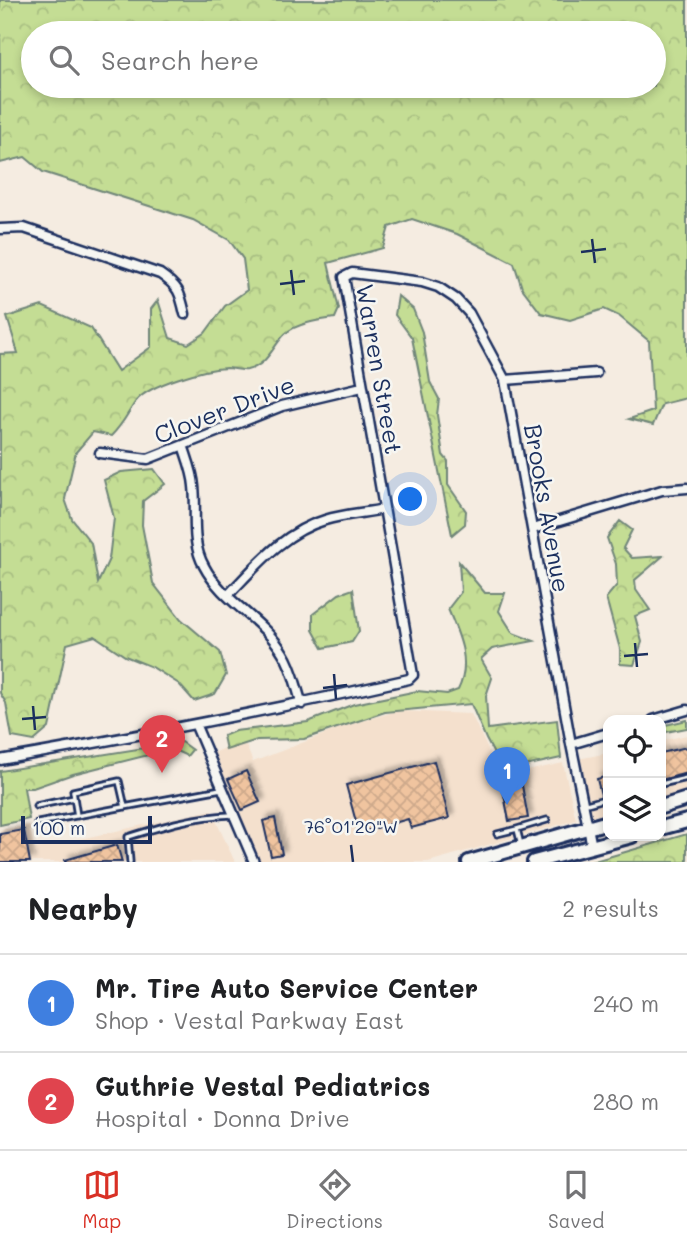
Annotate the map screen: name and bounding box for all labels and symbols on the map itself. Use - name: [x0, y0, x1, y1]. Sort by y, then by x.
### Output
- street label: Warren Street: [350, 281, 410, 457]
- street label: Clover Drive: [149, 368, 299, 450]
- street label: Brooks Avenue: [518, 421, 578, 595]
- your location: [393, 482, 427, 516]
- pin: 2: [139, 715, 185, 773]
- pin: 1: [484, 747, 530, 805]
- scale bar: [21, 813, 152, 845]
- text: 76°01'20"W: [304, 814, 398, 838]

